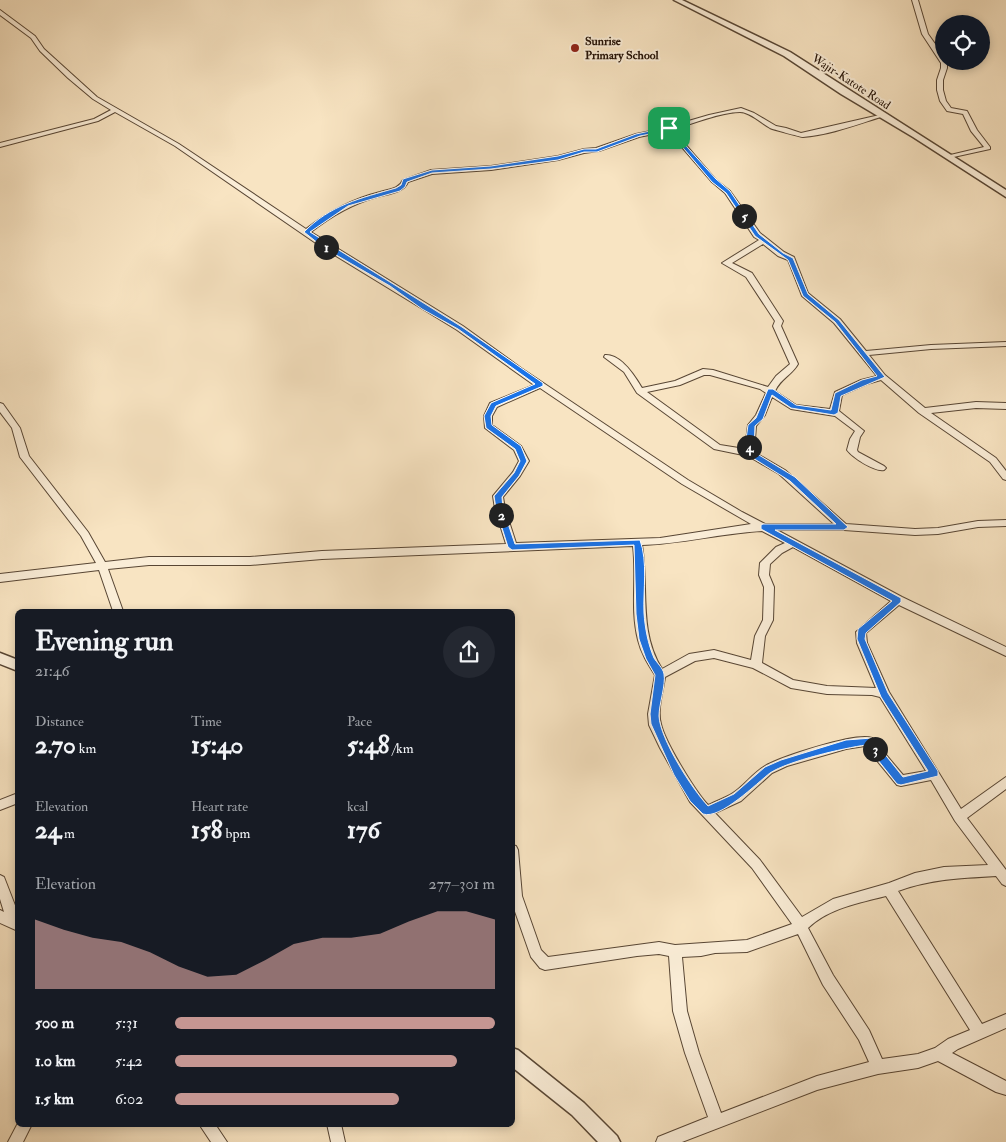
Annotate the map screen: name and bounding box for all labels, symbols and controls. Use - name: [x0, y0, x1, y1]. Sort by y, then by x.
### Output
- map controls: [935, 15, 990, 70]
- button: locate: [935, 15, 990, 70]
- place label: Sunrise Primary School: [585, 34, 659, 63]
- marker: Sunrise Primary School: [569, 42, 581, 54]
- street label: Wajir-Katote Road: [808, 50, 893, 113]
- pin: [648, 107, 690, 149]
- icon: arrive: [655, 114, 683, 142]
- pin: 5: [732, 204, 756, 228]
- text: 5: [741, 208, 748, 225]
- pin: 1: [314, 234, 338, 260]
- text: 1: [324, 239, 329, 256]
- pin: 4: [736, 434, 762, 460]
- text: 4: [746, 439, 753, 456]
- pin: 2: [488, 502, 514, 528]
- text: 2: [498, 507, 505, 524]
- text: Evening run: [35, 624, 173, 659]
- button: share: [443, 626, 495, 678]
- text: 21:46: [35, 661, 69, 681]
- text: Distance: [35, 713, 84, 730]
- text: Time: [191, 713, 222, 730]
- text: Pace: [347, 713, 372, 730]
- text: 2.70: [35, 730, 76, 761]
- text: 15:40: [191, 730, 243, 761]
- text: 5:48: [347, 730, 389, 761]
- pin: 3: [862, 736, 888, 762]
- text: km: [76, 740, 96, 757]
- text: /km: [389, 740, 414, 757]
- text: 3: [873, 741, 878, 758]
- text: Elevation: [35, 798, 88, 815]
- text: Heart rate: [191, 798, 248, 815]
- text: kcal: [347, 798, 368, 815]
- text: 24: [35, 815, 61, 846]
- text: 158: [191, 815, 223, 846]
- text: 176: [347, 815, 380, 846]
- text: m: [61, 825, 75, 842]
- text: bpm: [223, 825, 250, 842]
- text: Elevation: [35, 874, 96, 894]
- text: 277–301 m: [428, 874, 495, 894]
- text: 500 m: [35, 1013, 74, 1033]
- text: 5:31: [115, 1013, 138, 1033]
- text: 1.0 km: [35, 1051, 75, 1071]
- text: 5:42: [115, 1051, 143, 1071]
- text: 1.5 km: [35, 1089, 74, 1109]
- text: 6:02: [115, 1089, 143, 1109]

